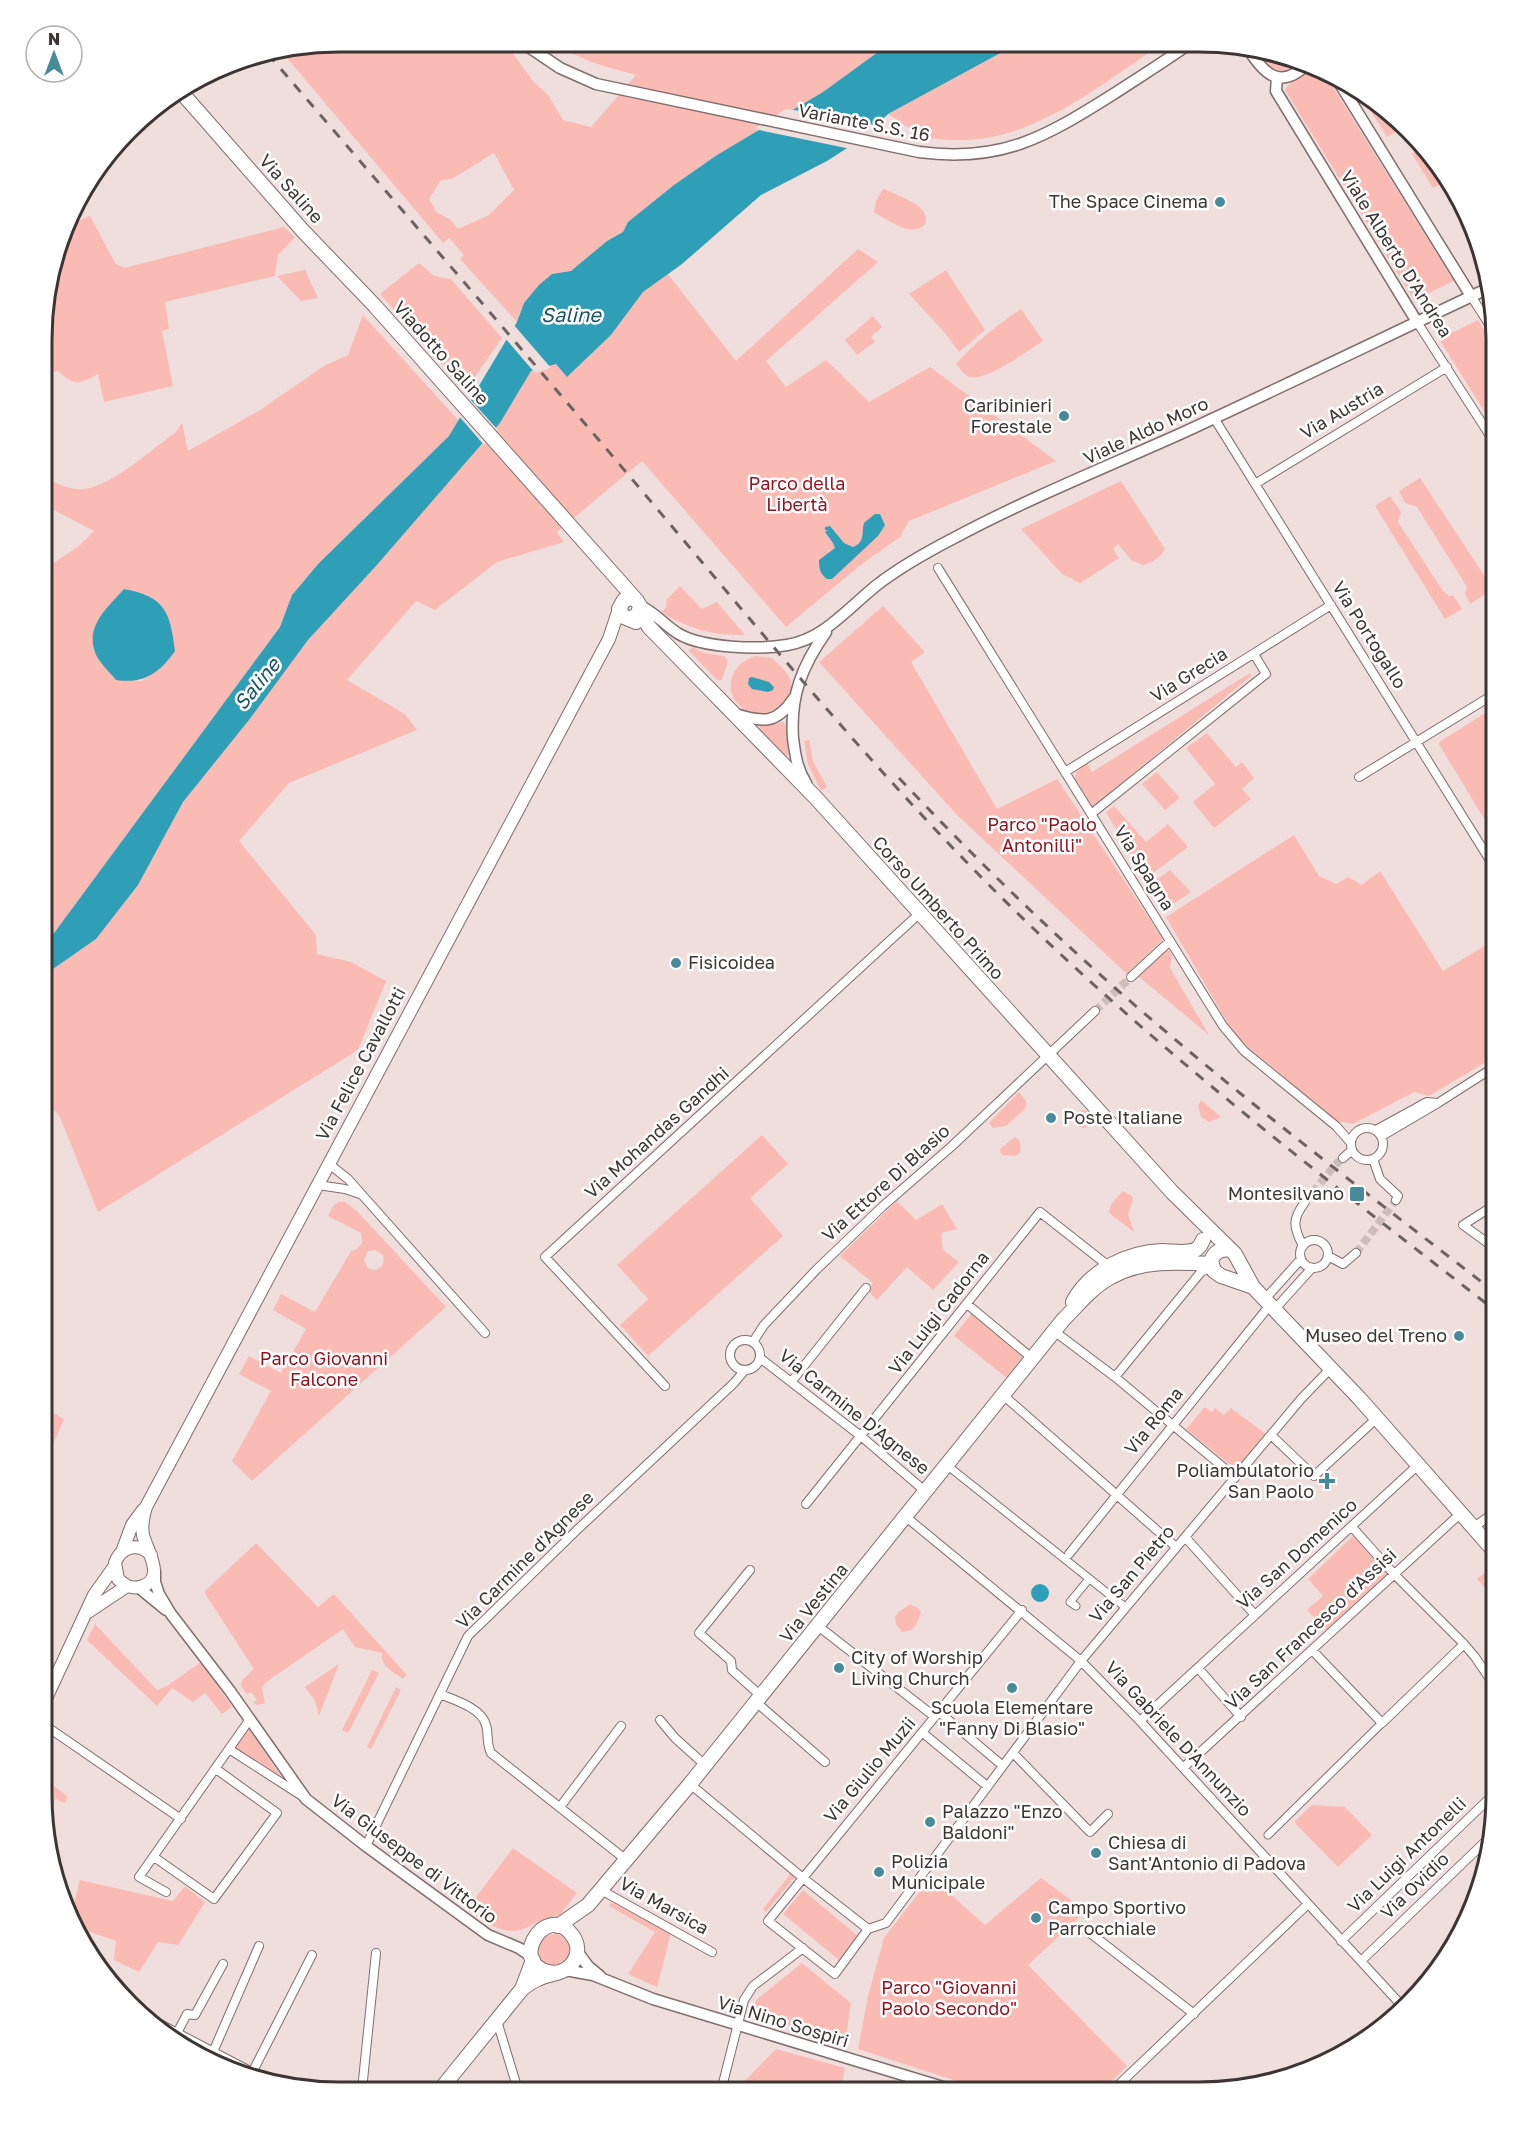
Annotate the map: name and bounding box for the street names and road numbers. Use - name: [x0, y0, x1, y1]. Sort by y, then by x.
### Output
- street label: Variante S.S. 16: [797, 98, 932, 146]
- street label: Via Saline: [255, 149, 328, 227]
- street label: Viale Alberto D'Andrea: [1336, 166, 1457, 341]
- street label: Viadotto Saline: [389, 296, 494, 409]
- street label: Via Austria: [1296, 377, 1387, 443]
- street label: Viale Aldo Moro: [1080, 392, 1211, 469]
- street label: Via Portogallo: [1328, 577, 1412, 692]
- street label: Via Grecia: [1146, 642, 1231, 706]
- street label: Via Spagna: [1110, 821, 1180, 914]
- street label: Corso Umberto Primo: [868, 831, 1009, 984]
- street label: Via Felice Cavallotti: [310, 983, 410, 1144]
- street label: Via Mohandas Gandhi: [580, 1062, 733, 1203]
- street label: Via Ettore Di Blasio: [817, 1119, 954, 1245]
- street label: Via Luigi Cadorna: [883, 1246, 993, 1378]
- street label: Via Carmine D'Agnese: [775, 1344, 934, 1479]
- street label: Via Roma: [1119, 1382, 1187, 1459]
- street label: Via Carmine d'Agnese: [451, 1486, 598, 1633]
- street label: Via San Domenico: [1231, 1493, 1361, 1613]
- street label: Via San Pietro: [1084, 1520, 1178, 1627]
- street label: Via San Francesco d'Assisi: [1220, 1543, 1401, 1713]
- street label: Via Vestina: [775, 1558, 852, 1647]
- street label: Via Gabriele D'Annunzio: [1101, 1656, 1256, 1821]
- street label: Via Giulio Muzii: [819, 1712, 920, 1827]
- street label: Via Giuseppe di Vittorio: [327, 1789, 502, 1928]
- street label: Via Luigi Antonelli: [1342, 1792, 1470, 1917]
- street label: Via Ovidio: [1376, 1847, 1453, 1923]
- street label: Via Marsica: [616, 1872, 713, 1939]
- street label: Via Nino Sospiri: [715, 1991, 852, 2051]

